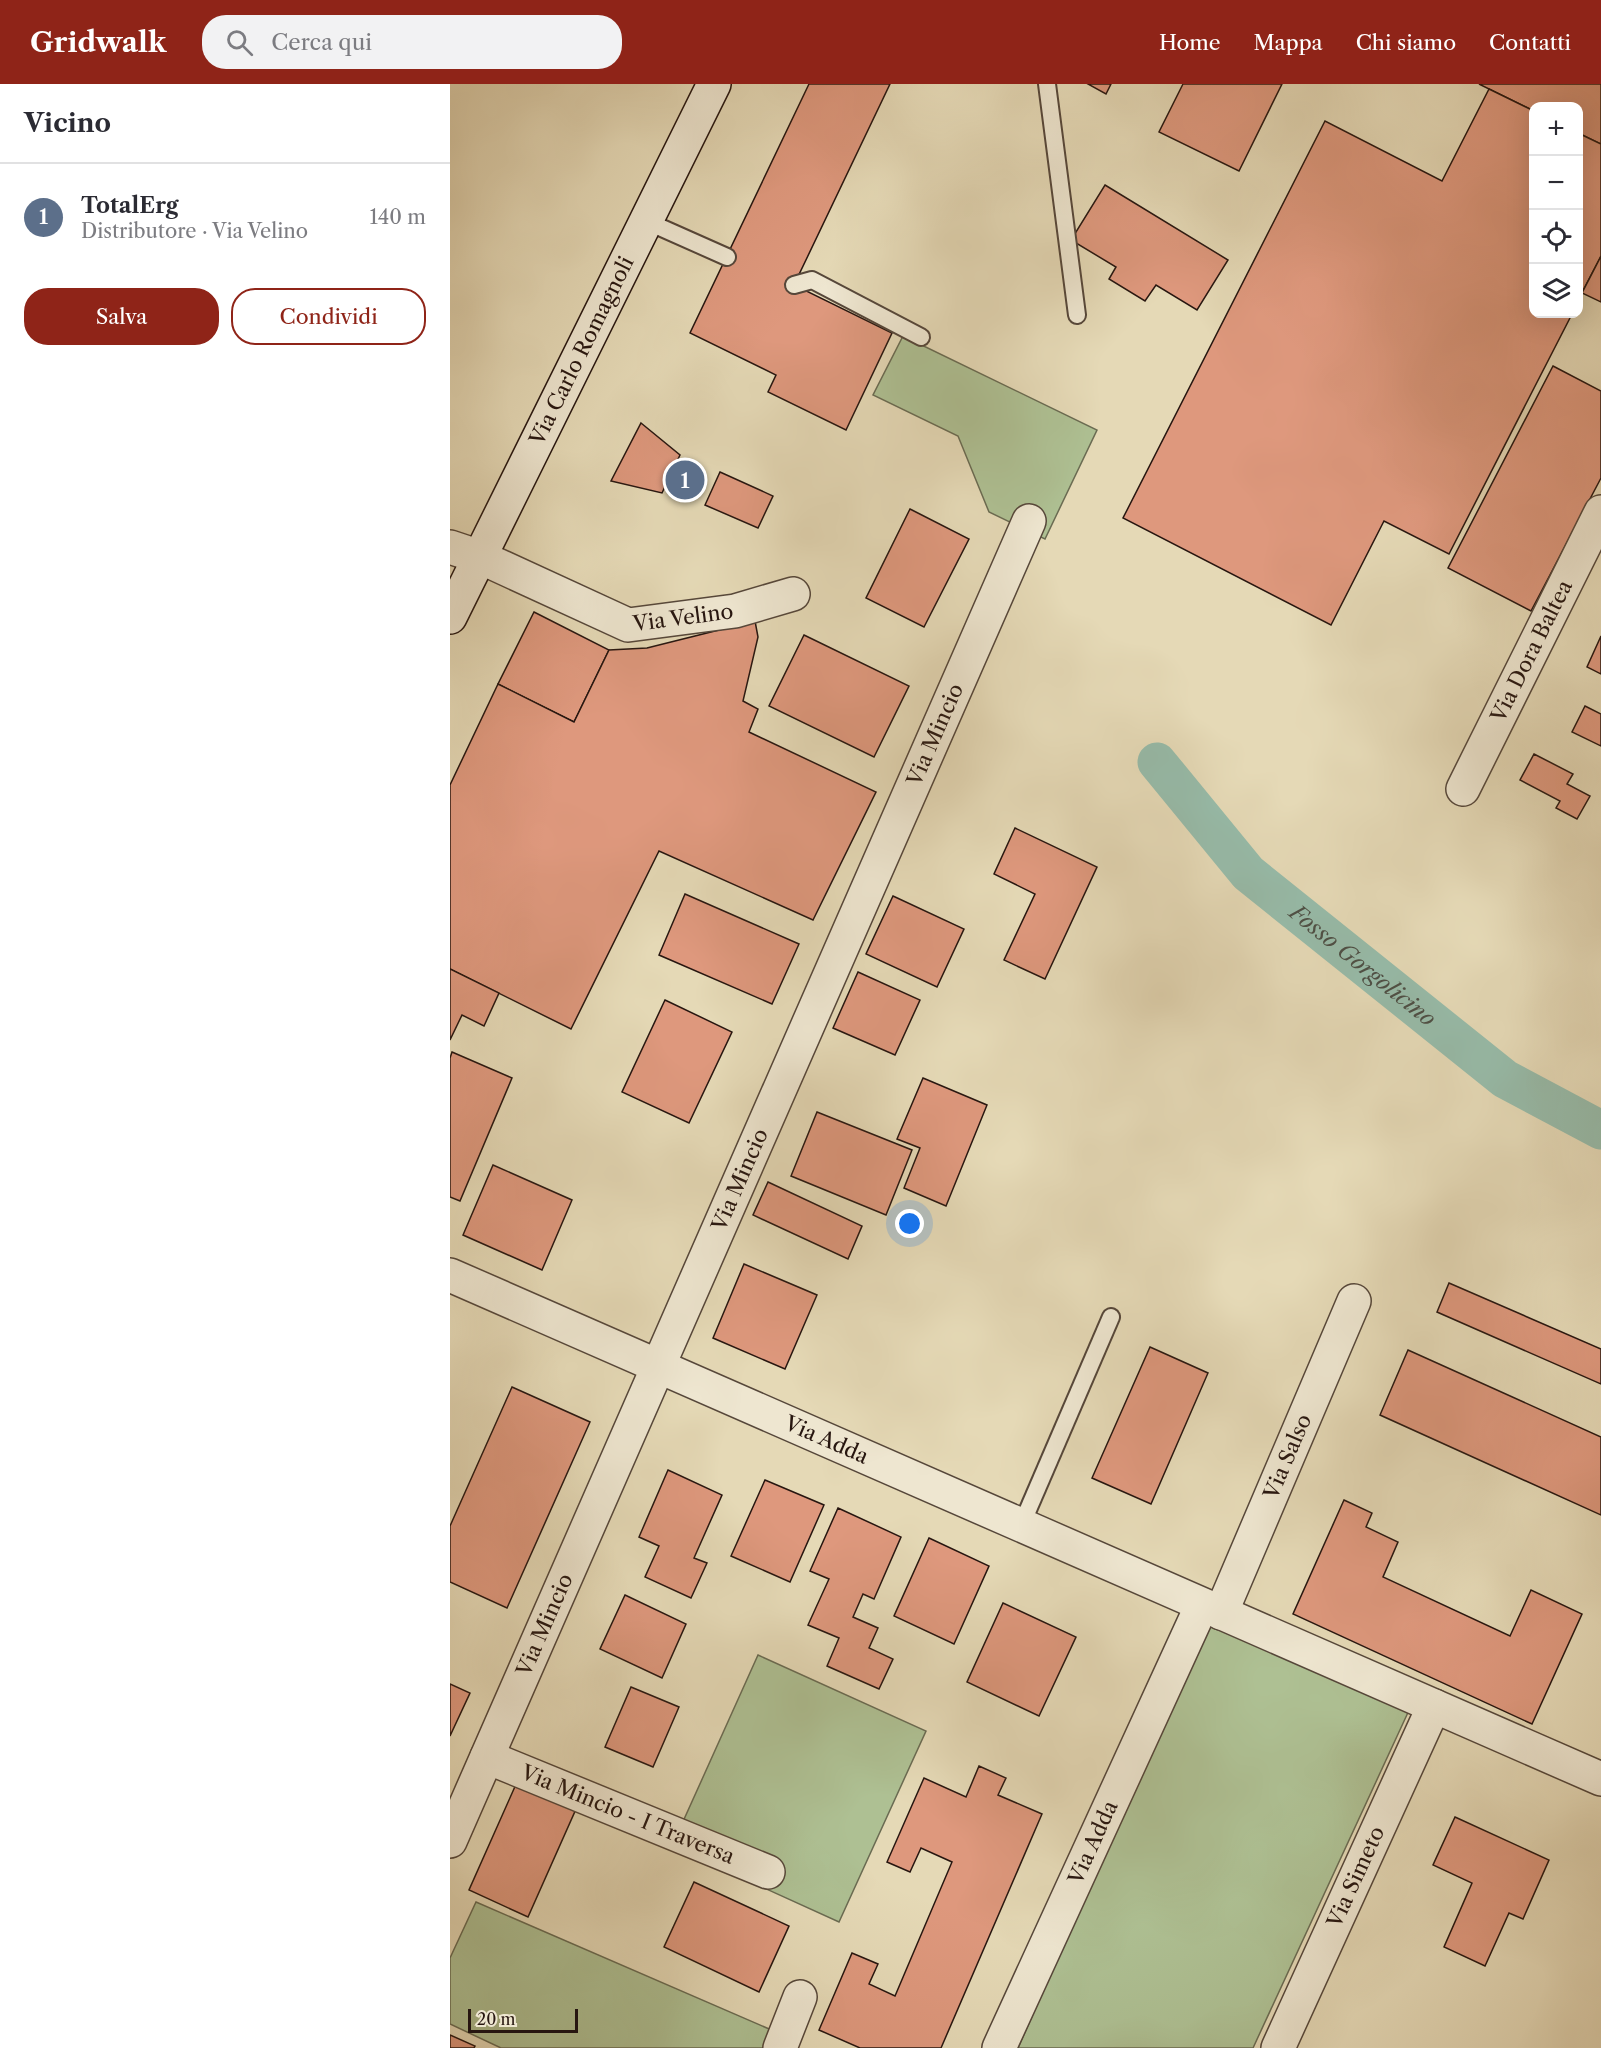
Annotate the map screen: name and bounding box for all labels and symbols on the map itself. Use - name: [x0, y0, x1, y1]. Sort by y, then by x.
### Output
- street label: Via Carlo Romagnoli: [524, 252, 639, 450]
- pin: 1: [666, 458, 704, 502]
- street label: Via Dora Baltea: [1485, 575, 1577, 727]
- street label: Via Velino: [630, 598, 735, 636]
- street label: Via Mincio: [901, 680, 968, 790]
- water label: Fosso Gorgolicino: [1283, 898, 1441, 1032]
- street label: Via Mincio: [706, 1125, 773, 1235]
- your location: [895, 1209, 924, 1238]
- street label: Via Adda: [780, 1410, 873, 1469]
- street label: Via Salso: [1258, 1410, 1316, 1504]
- street label: Via Mincio: [511, 1570, 578, 1681]
- street label: Via Mincio - I Traversa: [517, 1759, 739, 1869]
- street label: Via Adda: [1062, 1796, 1123, 1889]
- street label: Via Simeto: [1321, 1822, 1389, 1932]
- scale bar: [468, 2006, 578, 2034]

